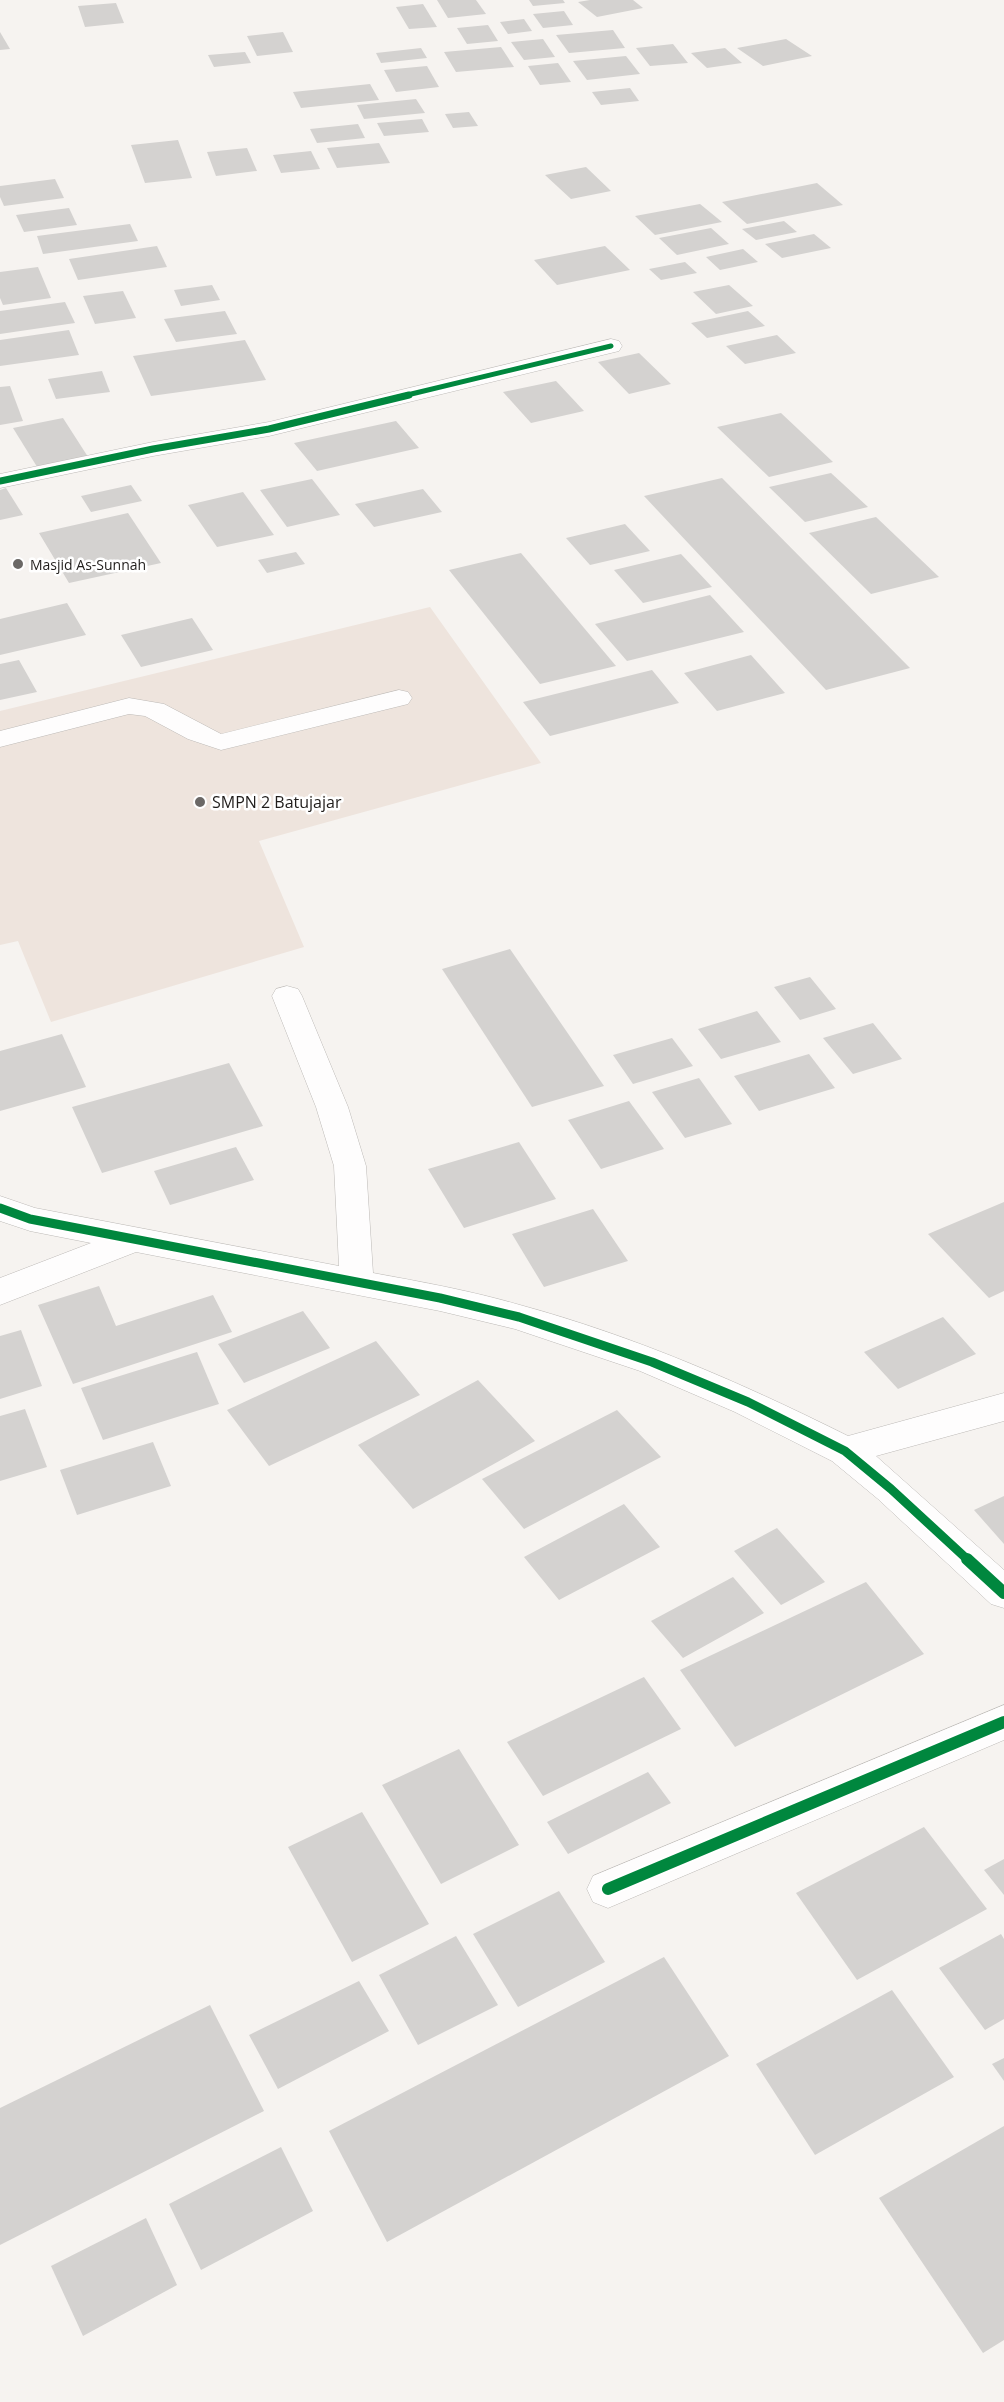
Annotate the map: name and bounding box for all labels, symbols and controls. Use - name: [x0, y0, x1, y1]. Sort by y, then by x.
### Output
- place label: Masjid As-Sunnah: [30, 555, 146, 574]
- marker: Masjid As-Sunnah: [11, 557, 25, 571]
- place label: SMPN 2 Batujajar: [212, 791, 342, 813]
- marker: SMPN 2 Batujajar: [193, 795, 207, 809]

